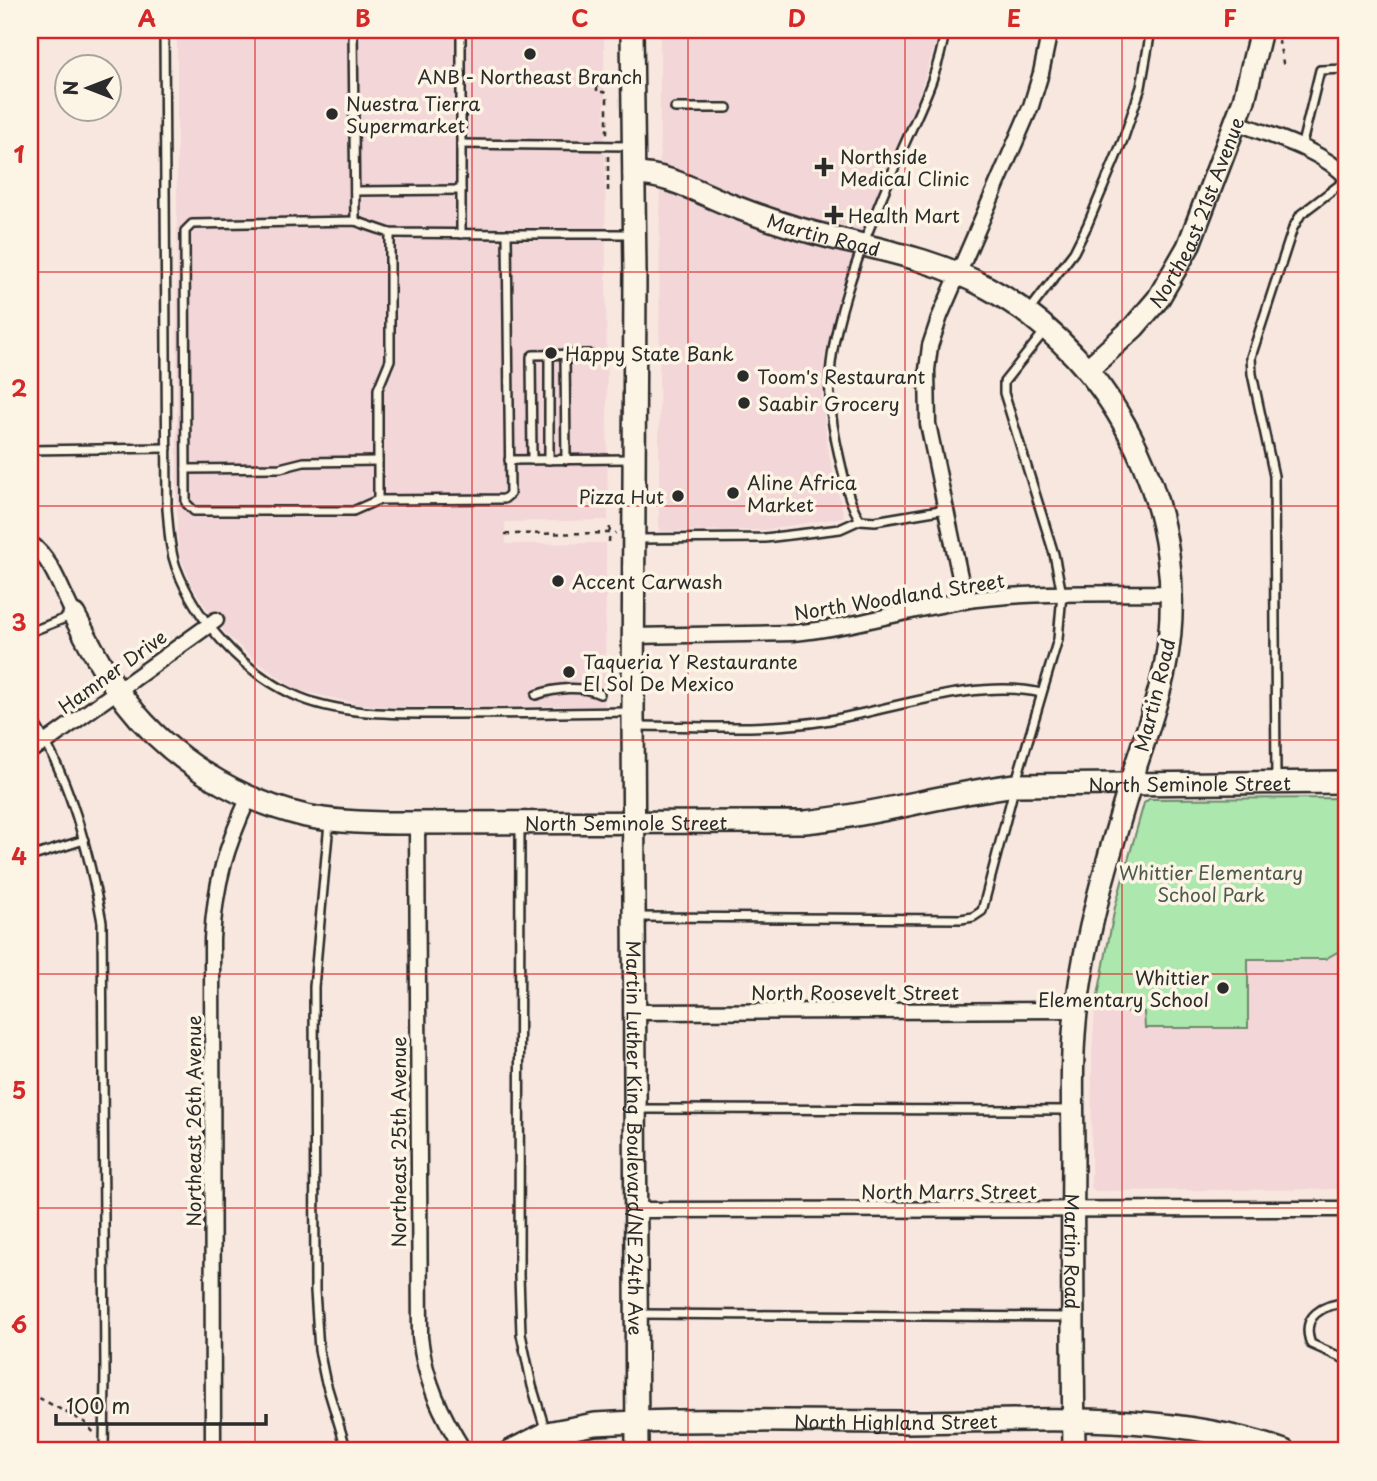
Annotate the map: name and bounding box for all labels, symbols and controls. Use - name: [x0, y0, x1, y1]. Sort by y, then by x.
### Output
- text: A: [138, 0, 156, 35]
- text: B: [355, 0, 371, 35]
- text: C: [571, 0, 589, 35]
- text: D: [788, 0, 806, 35]
- text: E: [1007, 0, 1021, 35]
- text: F: [1223, 0, 1237, 35]
- marker: ANB - Northeast Branch: [522, 46, 538, 62]
- north arrow: [52, 52, 122, 122]
- place label: ANB - Northeast Branch: [417, 62, 643, 90]
- text: N: [56, 80, 84, 96]
- place label: Nuestra Tierra Supermarket: [346, 89, 480, 139]
- marker: Nuestra Tierra Supermarket: [324, 106, 340, 122]
- street label: Northeast 21st Avenue: [1143, 113, 1250, 314]
- text: 1: [14, 136, 25, 171]
- place label: Northside Medical Clinic: [840, 142, 969, 192]
- marker: Northside Medical Clinic: [814, 157, 834, 177]
- place label: Health Mart: [848, 201, 960, 229]
- street label: Martin Road: [764, 206, 883, 263]
- marker: Health Mart: [826, 207, 842, 223]
- place label: Happy State Bank: [565, 339, 734, 367]
- marker: Happy State Bank: [543, 345, 559, 361]
- place label: Toom's Restaurant: [757, 362, 926, 390]
- marker: Toom's Restaurant: [735, 368, 751, 384]
- text: 2: [11, 370, 27, 405]
- place label: Saabir Grocery: [758, 389, 900, 417]
- marker: Saabir Grocery: [736, 395, 752, 411]
- place label: Aline Africa Market: [747, 468, 857, 518]
- place label: Pizza Hut: [579, 482, 664, 510]
- marker: Aline Africa Market: [725, 485, 741, 501]
- marker: Pizza Hut: [670, 488, 686, 504]
- street label: North Woodland Street: [792, 565, 1006, 626]
- place label: Accent Carwash: [572, 567, 723, 595]
- marker: Accent Carwash: [550, 573, 566, 589]
- text: 3: [11, 604, 27, 639]
- street label: Hamner Drive: [52, 622, 172, 720]
- street label: Martin Road: [1126, 635, 1182, 755]
- place label: Taqueria Y Restaurante El Sol De Mexico: [583, 647, 798, 697]
- marker: Taqueria Y Restaurante El Sol De Mexico: [561, 664, 577, 680]
- street label: North Seminole Street: [1088, 769, 1291, 798]
- street label: North Seminole Street: [525, 808, 728, 837]
- text: 4: [11, 838, 27, 873]
- park label: Whittier Elementary School Park: [1119, 858, 1303, 908]
- street label: Martin Luther King Boulevard/NE 24th Ave: [620, 940, 650, 1336]
- place label: Whittier Elementary School: [1038, 963, 1209, 1013]
- street label: North Roosevelt Street: [751, 978, 959, 1006]
- marker: Whittier Elementary School: [1215, 980, 1231, 996]
- street label: Northeast 26th Avenue: [179, 1015, 207, 1227]
- street label: Northeast 25th Avenue: [384, 1036, 412, 1248]
- text: 5: [12, 1072, 26, 1107]
- street label: North Marrs Street: [861, 1177, 1037, 1205]
- street label: Martin Road: [1059, 1193, 1087, 1309]
- text: 6: [11, 1306, 27, 1341]
- scale bar: [56, 1383, 266, 1427]
- text: 100 m: [66, 1389, 130, 1421]
- street label: North Highland Street: [794, 1406, 998, 1436]

